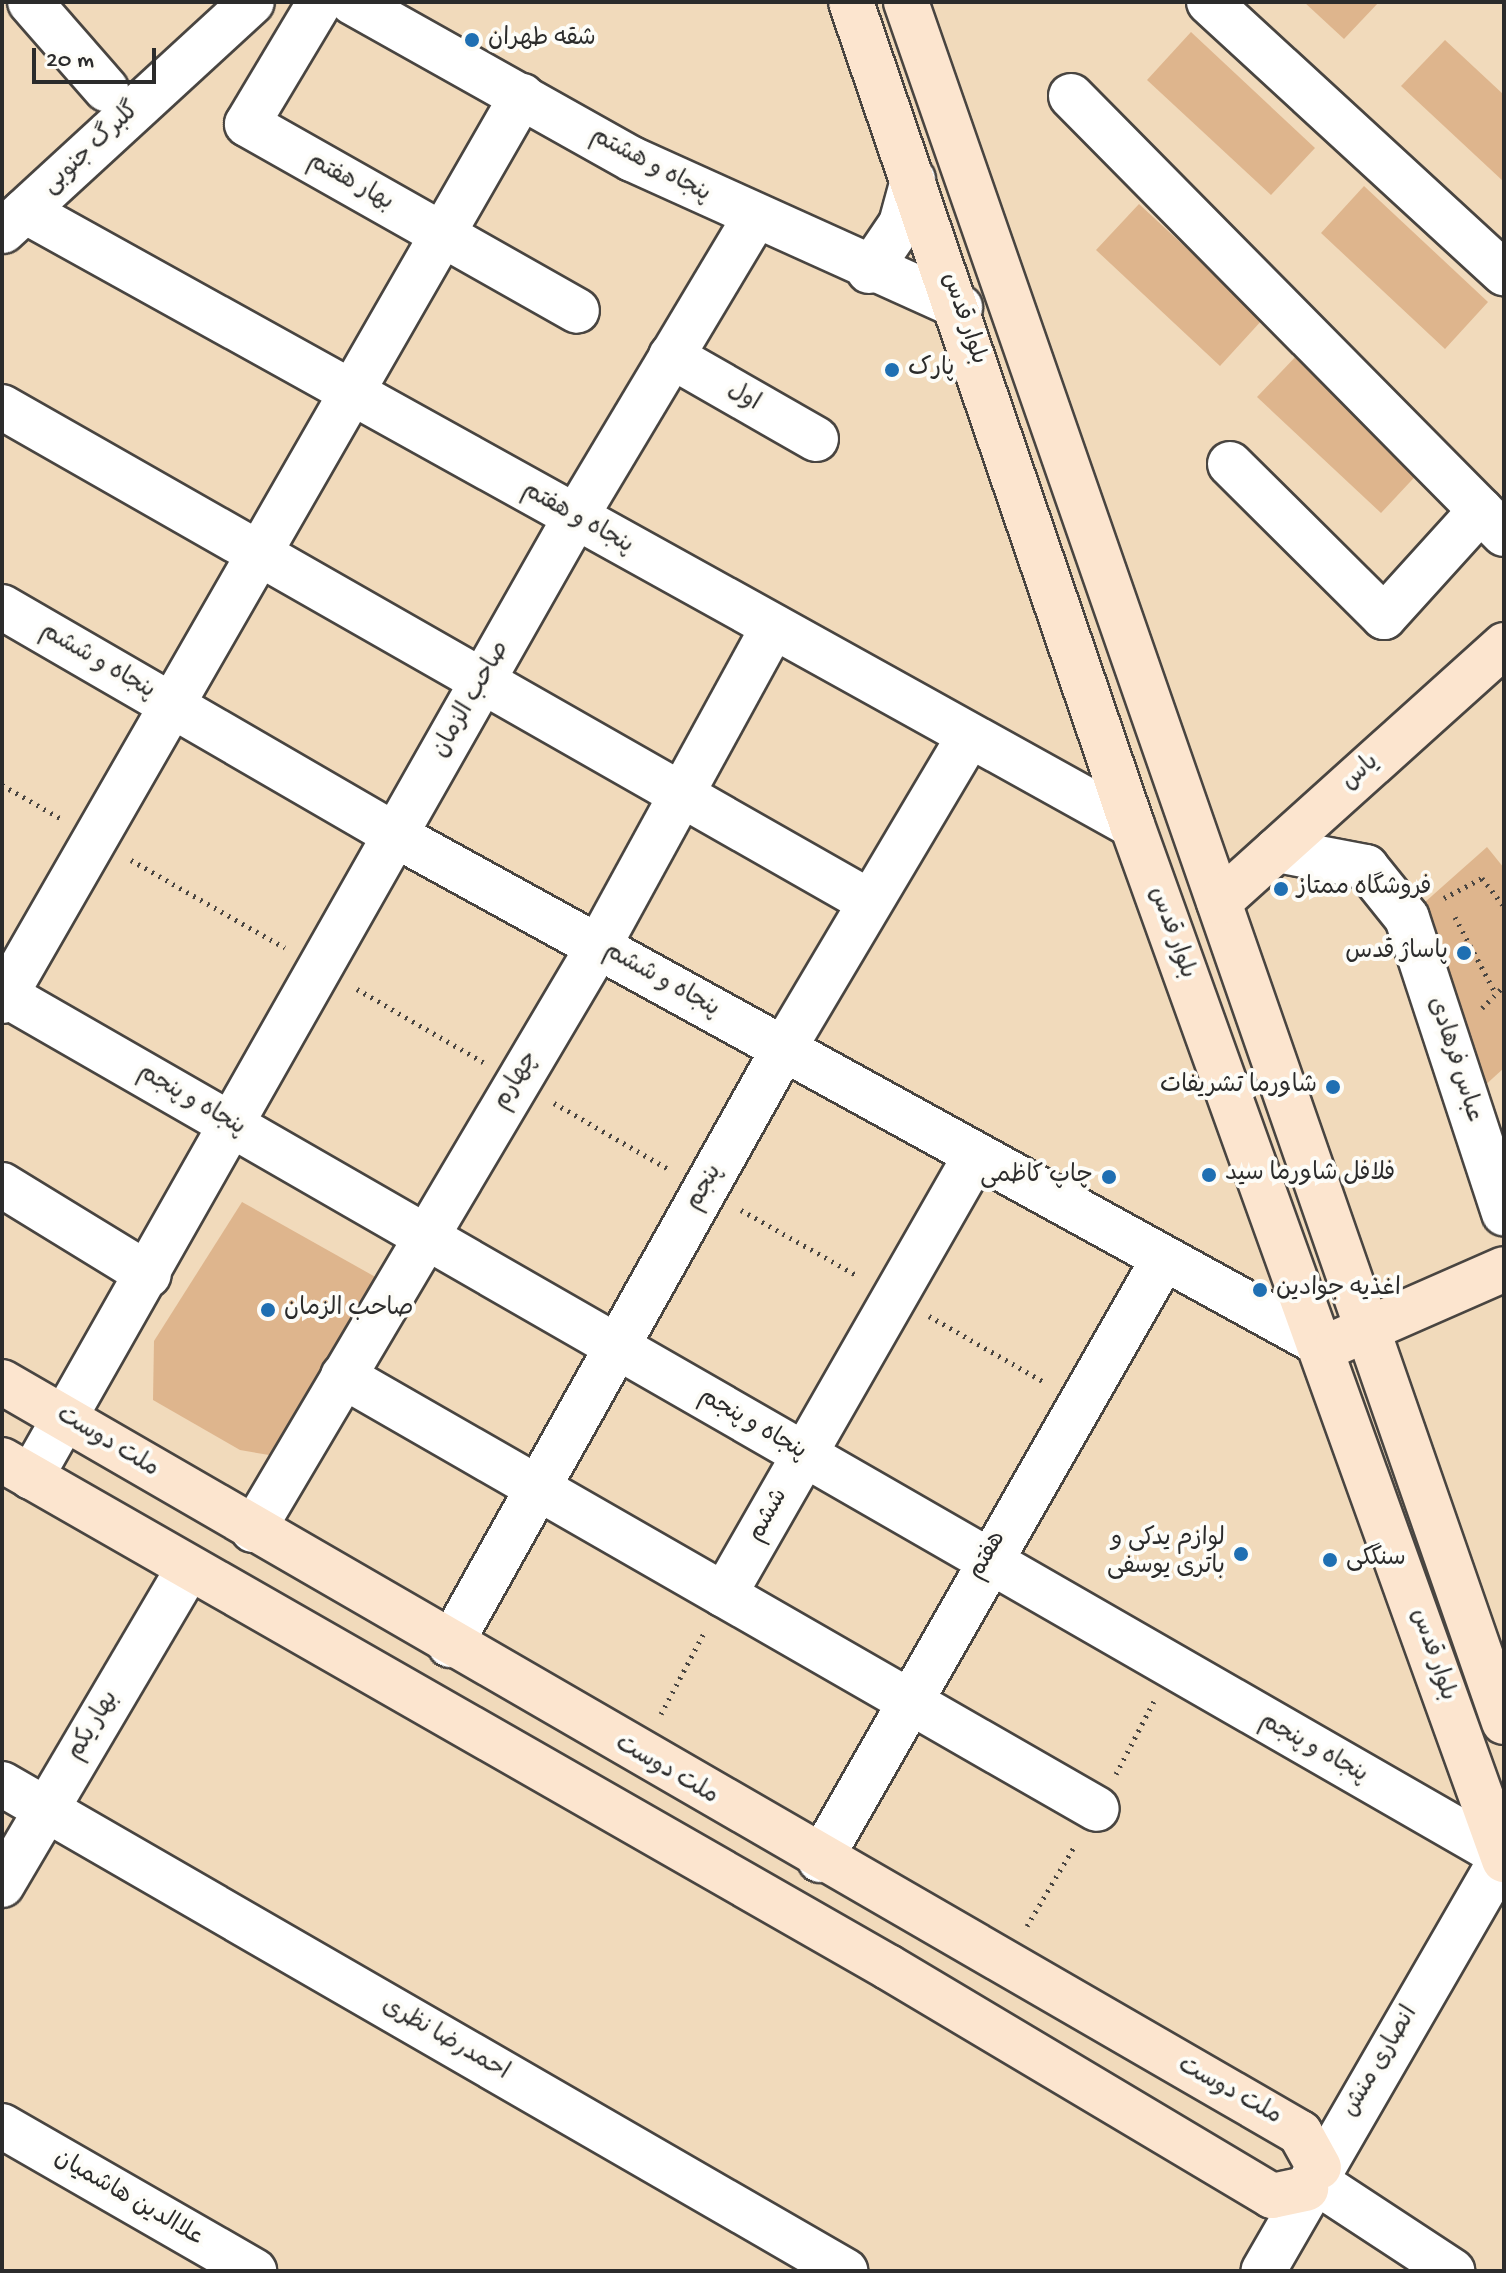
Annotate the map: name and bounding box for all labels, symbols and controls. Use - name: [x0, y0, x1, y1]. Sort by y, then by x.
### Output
- place label: شقه طهران: [488, 26, 596, 54]
- marker: شقه طهران: [463, 31, 481, 49]
- scale bar: [36, 32, 160, 82]
- text: 20 m: [46, 47, 94, 76]
- street label: گلبرگ جنوبی: [37, 97, 147, 201]
- street label: پنجاه و هشتم: [585, 122, 715, 210]
- street label: بهار هفتم: [302, 148, 398, 218]
- street label: بلوار قدس: [934, 269, 992, 369]
- place label: پارک: [908, 356, 955, 384]
- marker: پارک: [883, 361, 901, 379]
- street label: اول: [721, 377, 765, 419]
- street label: پنجاه و هفتم: [516, 477, 638, 561]
- street label: پنجاه و ششم: [35, 618, 159, 706]
- street label: صاحب الزمان: [427, 637, 517, 763]
- street label: یاس: [1336, 749, 1386, 797]
- place label: فروشگاه ممتاز: [1297, 875, 1431, 903]
- marker: فروشگاه ممتاز: [1272, 880, 1290, 898]
- street label: بلوار قدس: [1141, 883, 1201, 983]
- street label: پنجاه و ششم: [598, 937, 724, 1025]
- place label: پاساژ قدس: [1345, 939, 1448, 967]
- marker: پاساژ قدس: [1455, 944, 1473, 962]
- street label: عباس فرهادی: [1420, 994, 1488, 1126]
- street label: چهارم: [488, 1046, 546, 1116]
- street label: پنجاه و پنجم: [132, 1059, 250, 1143]
- place label: شاورما تشریفات: [1160, 1073, 1317, 1101]
- marker: شاورما تشریفات: [1324, 1078, 1342, 1096]
- street label: پنجم: [680, 1160, 730, 1216]
- place label: فلافل شاورما سید: [1225, 1161, 1395, 1189]
- place label: چاپ كاظمى: [980, 1163, 1093, 1191]
- marker: فلافل شاورما سید: [1200, 1166, 1218, 1184]
- marker: چاپ كاظمى: [1100, 1168, 1118, 1186]
- place label: اغذیه جوادین: [1276, 1276, 1401, 1304]
- marker: اغذیه جوادین: [1251, 1281, 1269, 1299]
- place label: صاحب الزمان: [284, 1296, 413, 1324]
- marker: صاحب الزمان: [259, 1301, 277, 1319]
- street label: پنجاه و پنجم: [693, 1383, 811, 1467]
- street label: ملت دوست: [51, 1401, 163, 1485]
- street label: ششم: [743, 1484, 795, 1548]
- place label: لوازم یدکی و باتری یوسفی: [1107, 1526, 1225, 1582]
- street label: هفتم: [963, 1527, 1013, 1585]
- marker: لوازم یدکی و باتری یوسفی: [1232, 1545, 1250, 1563]
- place label: سنگکی: [1346, 1546, 1406, 1574]
- marker: سنگکی: [1321, 1551, 1339, 1569]
- street label: بلوار قدس: [1403, 1605, 1461, 1705]
- street label: بهار یکم: [62, 1686, 126, 1766]
- street label: پنجاه و پنجم: [1254, 1707, 1372, 1791]
- street label: ملت دوست: [609, 1730, 723, 1812]
- street label: احمدرضا نظری: [376, 1992, 514, 2088]
- street label: انصاری منش: [1337, 2001, 1425, 2123]
- street label: ملت دوست: [1172, 2052, 1286, 2132]
- street label: علاالدین هاشمیان: [48, 2145, 208, 2253]

